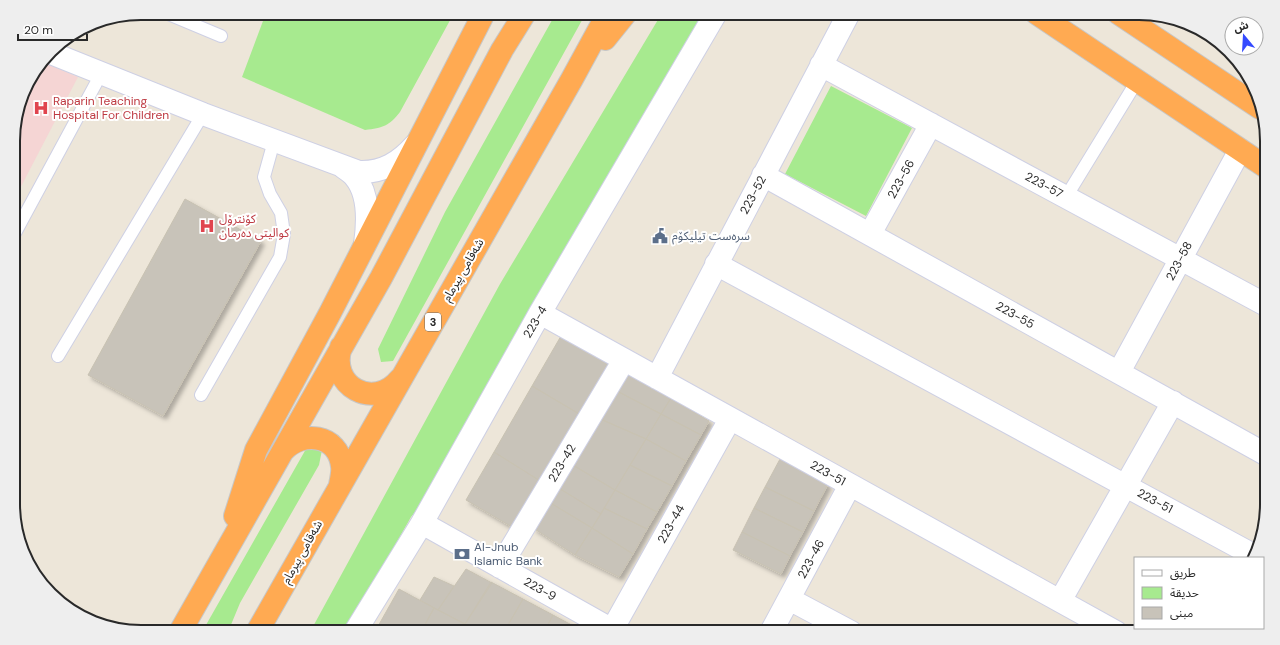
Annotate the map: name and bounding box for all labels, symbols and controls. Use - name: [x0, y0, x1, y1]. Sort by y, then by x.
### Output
- scale bar: [18, 16, 87, 42]
- north arrow: [1224, 16, 1264, 56]
- text: ش: [1232, 18, 1250, 35]
- text: 20 m: [24, 22, 53, 38]
- place label: Raparin Teaching Hospital For Children: [53, 93, 169, 123]
- hospital icon: Raparin Teaching Hospital For Children: [32, 99, 50, 117]
- street label: 223-56: [884, 157, 918, 201]
- street label: 223-57: [1022, 168, 1066, 202]
- street label: 223-52: [736, 173, 770, 217]
- place label: کۆنترۆل کوالیتی دەرمان: [219, 211, 290, 241]
- hospital icon: کۆنترۆل کوالیتی دەرمان: [198, 217, 216, 235]
- public building icon: سره‌ست تیلیکۆم: [651, 227, 669, 245]
- place label: سره‌ست تیلیکۆم: [672, 228, 750, 245]
- street label: شەقامی پیرمام: [438, 236, 488, 305]
- street label: 223-58: [1162, 239, 1196, 283]
- street label: 223-55: [993, 298, 1037, 332]
- street label: 223-4: [519, 303, 551, 341]
- road number: 3: [425, 313, 441, 331]
- street label: 223-42: [544, 441, 580, 485]
- street label: 223-51: [807, 457, 849, 489]
- street label: 223-51: [1134, 485, 1176, 517]
- street label: 223-44: [654, 502, 688, 546]
- street label: شەقامی پیرمام: [278, 517, 327, 587]
- street label: 223-46: [794, 537, 828, 581]
- place label: Al-Jnub Islamic Bank: [474, 539, 542, 569]
- bank icon: Al-Jnub Islamic Bank: [453, 545, 471, 563]
- legend: [1134, 557, 1264, 629]
- text: طريق: [1170, 565, 1196, 581]
- street label: 223-9: [521, 574, 559, 604]
- text: حديقة: [1170, 585, 1199, 601]
- text: مبنى: [1170, 605, 1193, 621]

